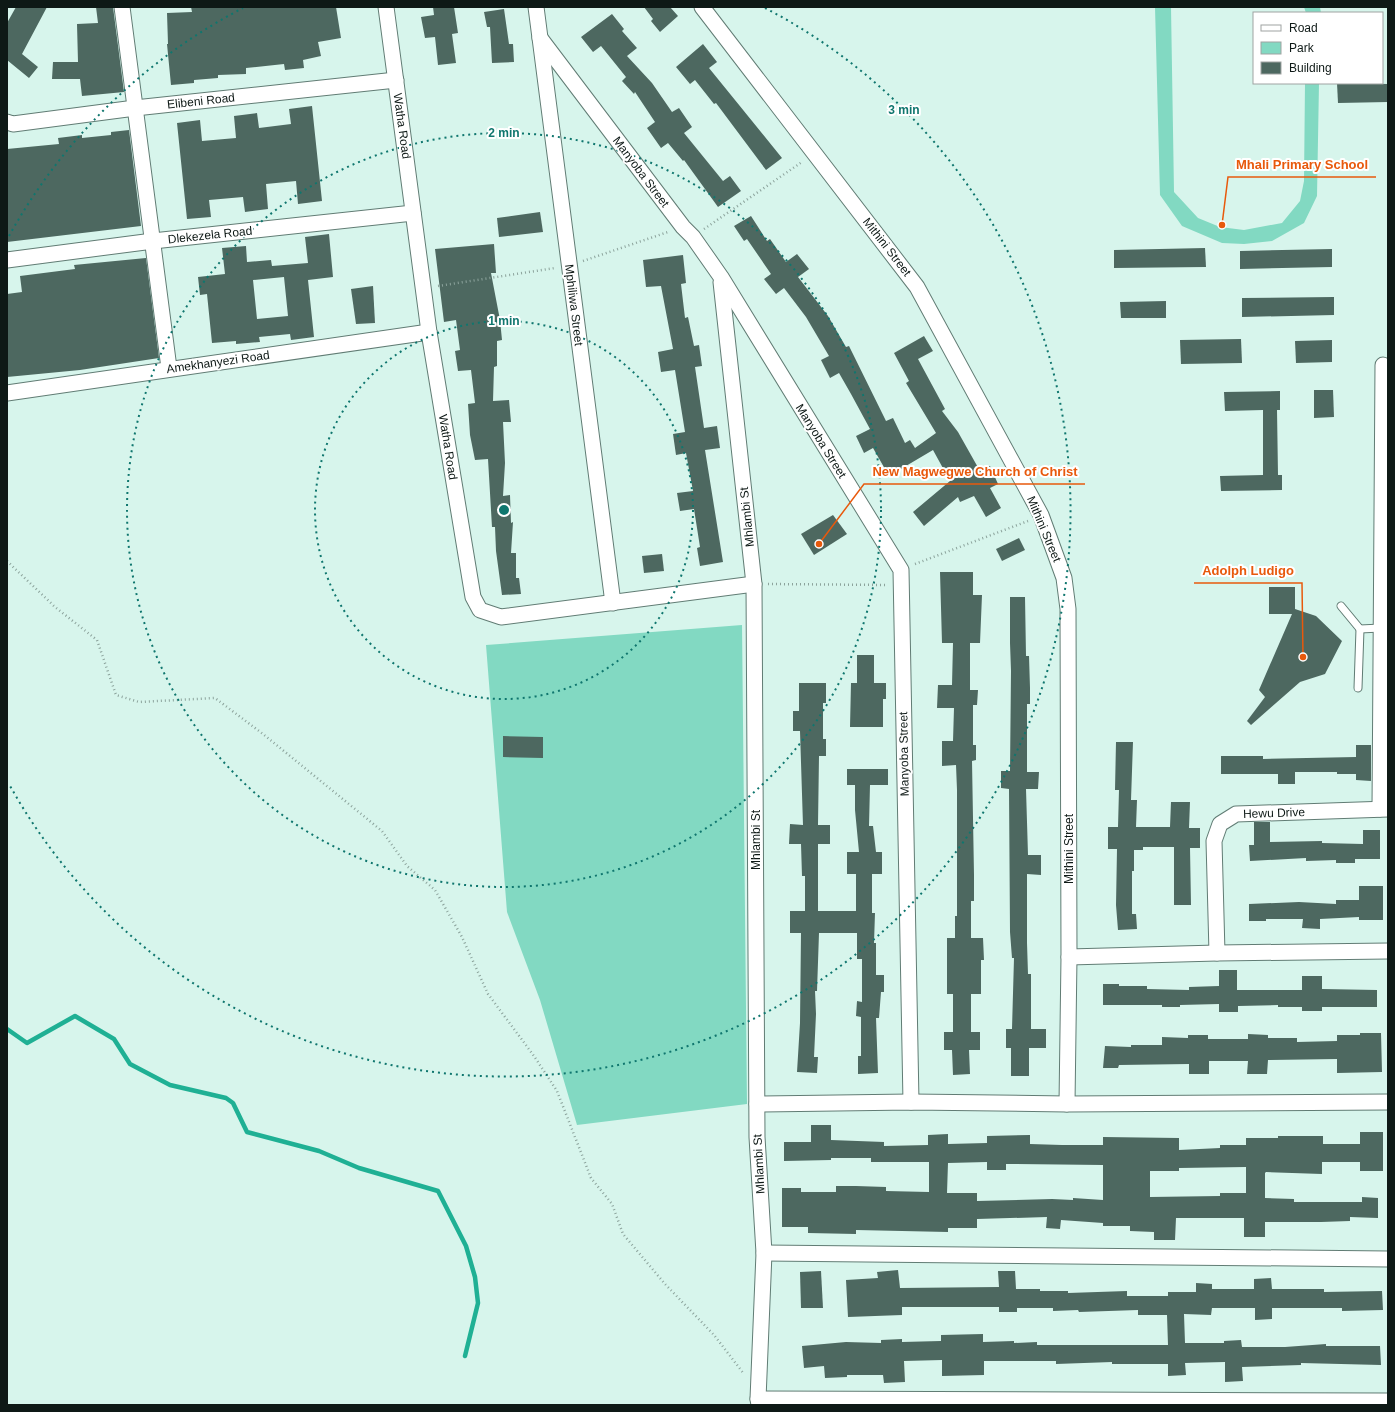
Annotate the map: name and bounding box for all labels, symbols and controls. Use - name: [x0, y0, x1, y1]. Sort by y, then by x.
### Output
- legend: [1253, 12, 1383, 84]
- text: Road: [1289, 21, 1318, 35]
- text: Park: [1289, 41, 1315, 55]
- text: Building: [1289, 61, 1332, 75]
- street label: Elibeni Road: [166, 90, 236, 112]
- street label: Watha Road: [390, 92, 414, 160]
- text: 3 min: [888, 103, 920, 117]
- text: 2 min: [488, 126, 520, 140]
- street label: Manyoba Street: [610, 134, 672, 211]
- callout: Mhali Primary School: [1228, 152, 1376, 177]
- text: Mhali Primary School: [1236, 157, 1368, 172]
- street label: Mithini Street: [860, 215, 914, 279]
- street label: Dlekezela Road: [167, 224, 253, 246]
- street label: Mphiliwa Street: [562, 263, 586, 347]
- text: 1 min: [488, 314, 520, 328]
- street label: Amekhanyezi Road: [166, 348, 270, 376]
- street label: Manyoba Street: [793, 401, 850, 481]
- street label: Watha Road: [436, 413, 460, 481]
- callout: New Magwegwe Church of Christ: [864, 459, 1085, 484]
- text: New Magwegwe Church of Christ: [872, 464, 1078, 479]
- street label: Mhlambi St: [737, 486, 757, 548]
- street label: Mithini Street: [1024, 494, 1064, 565]
- centre of rings: [497, 503, 511, 517]
- callout: Adolph Ludigo: [1194, 558, 1302, 583]
- text: Adolph Ludigo: [1202, 563, 1294, 578]
- street label: Manyoba Street: [896, 711, 912, 796]
- street label: Hewu Drive: [1243, 805, 1306, 821]
- street label: Mhlambi St: [749, 809, 763, 870]
- street label: Mithini Street: [1062, 813, 1076, 884]
- street label: Mhlambi St: [750, 1133, 768, 1194]

